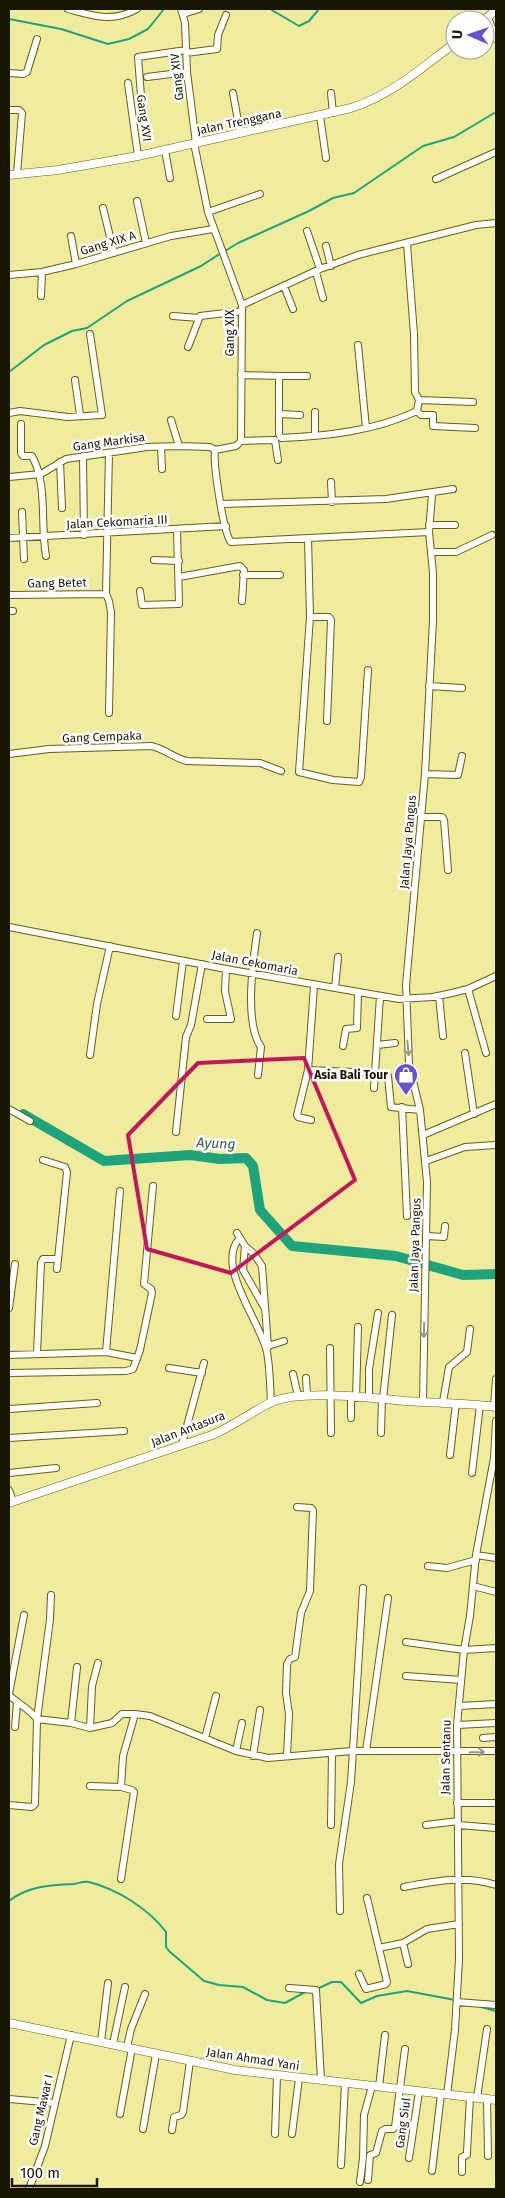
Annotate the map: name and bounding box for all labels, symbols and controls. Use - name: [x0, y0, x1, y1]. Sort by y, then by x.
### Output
- north arrow: [445, 10, 495, 60]
- text: U: [449, 30, 466, 39]
- street label: Gang XIV: [168, 52, 186, 101]
- street label: Gang XVI: [134, 94, 154, 142]
- street label: Jalan Trenggana: [195, 106, 283, 138]
- street label: Gang XIX A: [79, 228, 137, 258]
- street label: Gang XIX: [223, 309, 237, 357]
- street label: Gang Markisa: [72, 430, 146, 454]
- street label: Jalan Cekomaria III: [66, 512, 168, 532]
- street label: Gang Betet: [27, 575, 87, 591]
- street label: Gang Cempaka: [62, 729, 142, 745]
- street label: Jalan Jaya Pangus: [397, 794, 419, 890]
- street label: Jalan Cekomaria: [211, 948, 299, 978]
- one-way arrow: [403, 1039, 412, 1055]
- shop icon: Asia Bali Tour: [393, 1062, 419, 1096]
- place label: Asia Bali Tour: [313, 1068, 388, 1082]
- water label: Ayung: [195, 1134, 236, 1153]
- street label: Jalan Jaya Pangus: [406, 1197, 424, 1292]
- one-way arrow: [419, 1322, 429, 1338]
- street label: Jalan Antasura: [149, 1408, 227, 1450]
- street label: Jalan Sentanu: [438, 1719, 454, 1795]
- one-way arrow: [468, 1748, 484, 1757]
- street label: Jalan Ahmad Yani: [206, 2045, 300, 2073]
- street label: Gang Mawar I: [26, 2073, 56, 2147]
- street label: Gang Siul: [393, 2096, 414, 2149]
- scale bar: [12, 2156, 98, 2188]
- text: 100 m: [20, 2164, 60, 2182]

